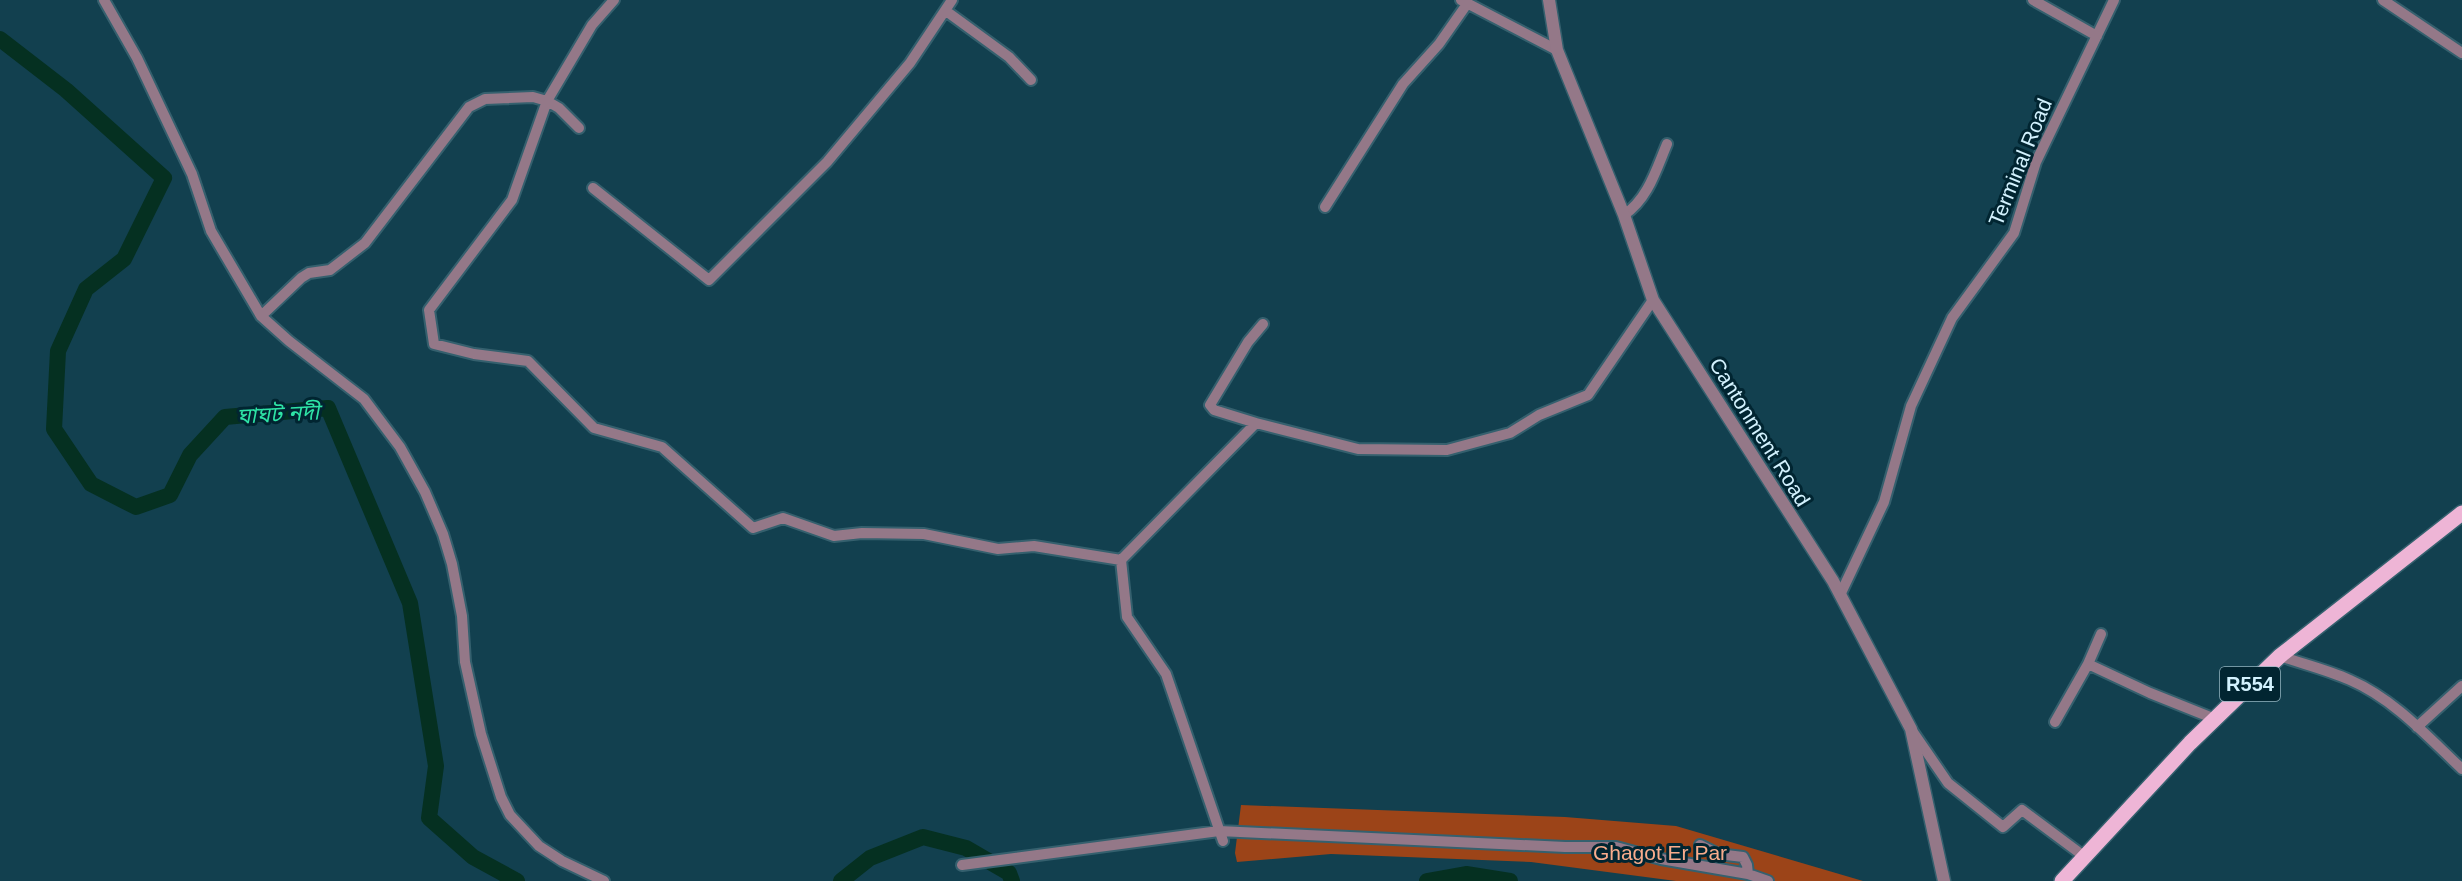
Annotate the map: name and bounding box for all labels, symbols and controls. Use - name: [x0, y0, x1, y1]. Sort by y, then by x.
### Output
- street label: Terminal Road: [1984, 95, 2056, 229]
- street label: Cantonment Road: [1705, 354, 1815, 510]
- water label: ঘাঘট নদী: [236, 398, 324, 429]
- road number: R554: [2220, 667, 2280, 701]
- park label: Ghagot Er Par: [1593, 841, 1727, 864]

